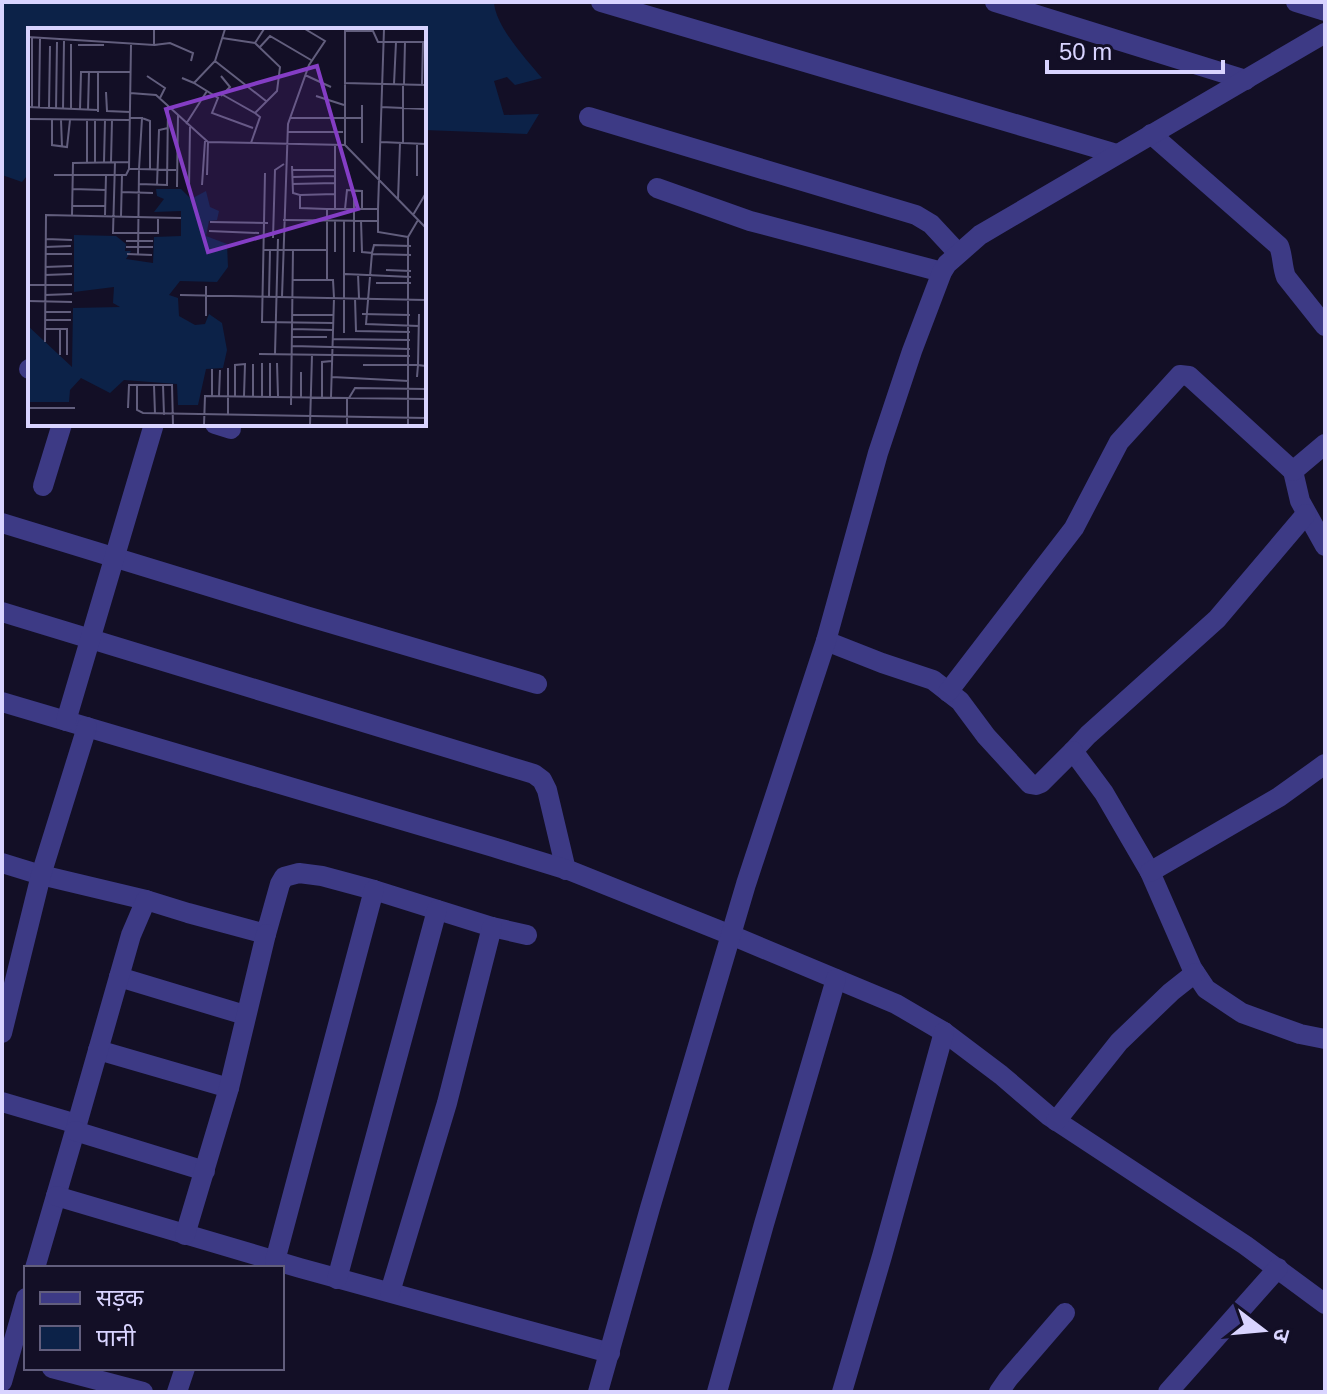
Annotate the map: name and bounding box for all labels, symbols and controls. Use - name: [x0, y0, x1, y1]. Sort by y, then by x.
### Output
- scale bar: [1047, 24, 1223, 74]
- inset map: [28, 28, 426, 426]
- text: 50 m: [1059, 38, 1112, 65]
- legend: [24, 1266, 284, 1370]
- text: सड़क: [96, 1284, 144, 1311]
- north arrow: [1223, 1290, 1303, 1370]
- text: पानी: [96, 1324, 136, 1351]
- text: उ: [1268, 1326, 1296, 1346]

